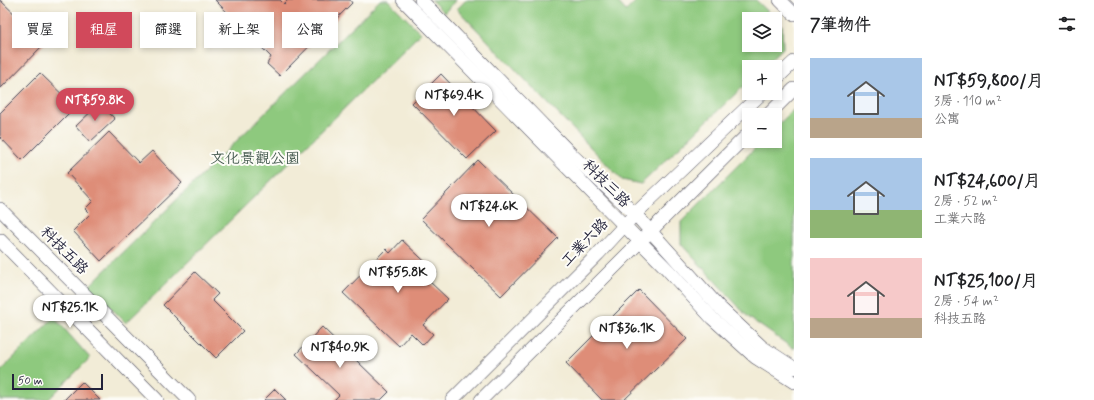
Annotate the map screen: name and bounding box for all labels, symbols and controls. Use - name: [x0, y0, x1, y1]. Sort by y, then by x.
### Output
- chip: 買屋: [12, 12, 68, 48]
- chip: 租屋: [76, 12, 132, 48]
- chip: 篩選: [140, 12, 196, 48]
- chip: 新上架: [204, 12, 274, 48]
- chip: 公寓: [282, 12, 338, 48]
- map controls: [742, 12, 782, 148]
- button: layers: [742, 12, 782, 52]
- icon: filters: [1056, 13, 1078, 35]
- text: 7筆物件: [810, 14, 871, 36]
- button: +: [742, 60, 782, 100]
- text: NT$59,800/月: [934, 70, 1044, 92]
- icon: home: [842, 74, 890, 122]
- pin: NT$69.4K: [413, 83, 495, 117]
- text: NT$69.4K: [425, 87, 484, 104]
- pin: NT$59.8K: [54, 88, 136, 122]
- text: NT$59.8K: [65, 92, 125, 109]
- text: 3房 · 110 m²: [934, 93, 1002, 110]
- button: −: [742, 108, 782, 148]
- text: 公寓: [934, 111, 960, 128]
- park label: 文化景觀公園: [210, 149, 300, 169]
- street label: 科技三路: [578, 156, 634, 212]
- text: NT$24,600/月: [934, 170, 1041, 192]
- icon: home: [842, 174, 890, 222]
- text: 2房 · 52 m²: [934, 193, 998, 210]
- pin: NT$24.6K: [448, 194, 530, 228]
- text: NT$24.6K: [460, 198, 518, 215]
- text: 工業六路: [934, 211, 986, 228]
- street label: 工業六路: [557, 214, 613, 272]
- street label: 科技五路: [36, 223, 92, 279]
- pin: NT$55.8K: [357, 260, 439, 294]
- text: NT$55.8K: [368, 264, 428, 281]
- text: NT$25,100/月: [934, 270, 1038, 292]
- icon: home: [842, 274, 890, 322]
- text: 2房 · 54 m²: [934, 293, 999, 310]
- pin: NT$25.1K: [29, 295, 111, 329]
- text: NT$25.1K: [42, 299, 98, 316]
- text: 科技五路: [934, 311, 986, 328]
- pin: NT$36.1K: [586, 316, 668, 350]
- text: NT$36.1K: [599, 320, 655, 337]
- pin: NT$40.9K: [299, 335, 381, 369]
- text: NT$40.9K: [311, 339, 369, 356]
- scale bar: [12, 372, 103, 391]
- text: 50 m: [18, 374, 43, 388]

